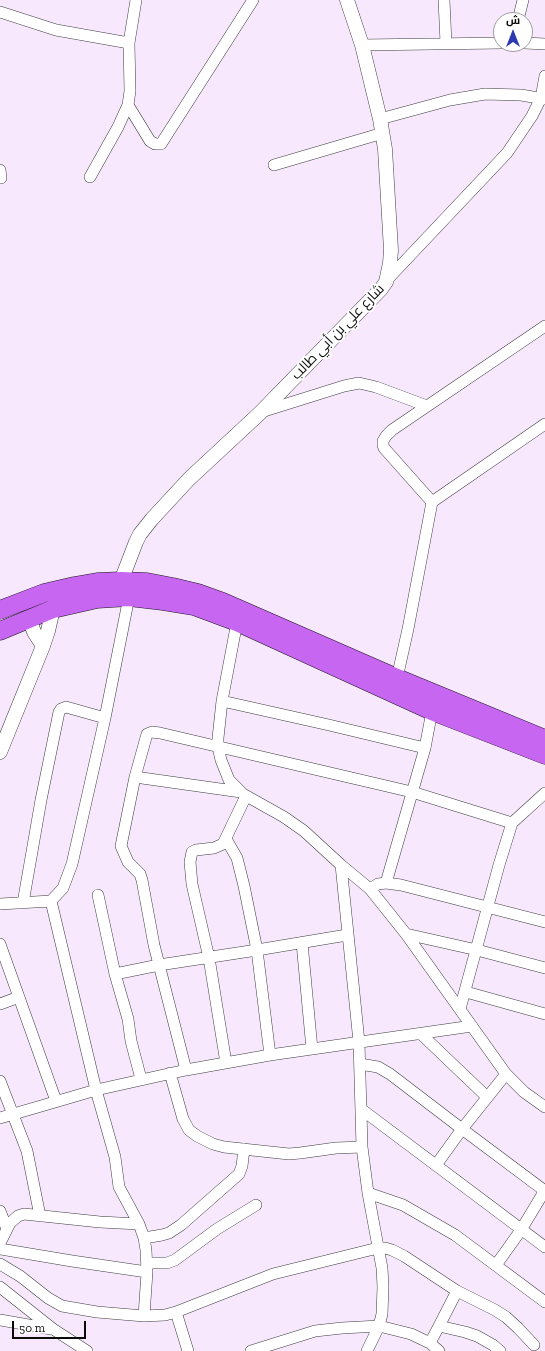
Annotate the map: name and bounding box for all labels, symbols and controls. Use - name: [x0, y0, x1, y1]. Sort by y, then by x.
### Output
- north arrow: [493, 12, 533, 52]
- text: ش: [506, 14, 520, 27]
- street label: شارع علي بن أبي طالب: [288, 281, 388, 383]
- scale bar: [14, 1313, 88, 1339]
- text: 50 m: [19, 1321, 45, 1335]

